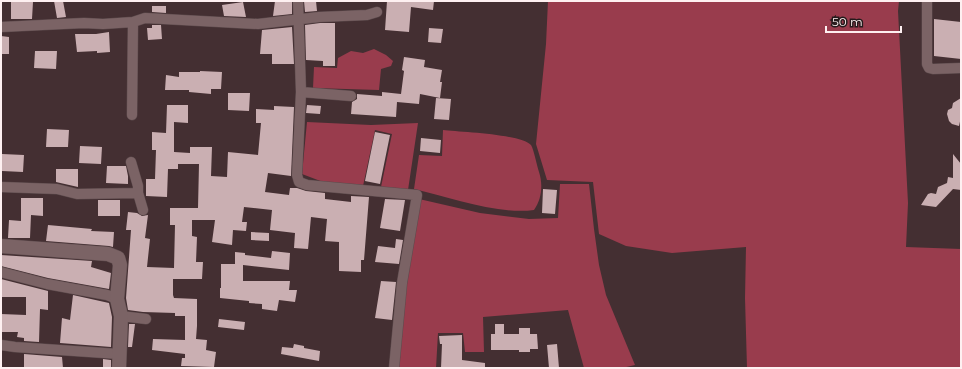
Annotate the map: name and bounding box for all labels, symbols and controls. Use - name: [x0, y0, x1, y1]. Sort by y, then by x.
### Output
- scale bar: [826, 8, 901, 34]
- text: 50 m: [832, 14, 863, 29]

